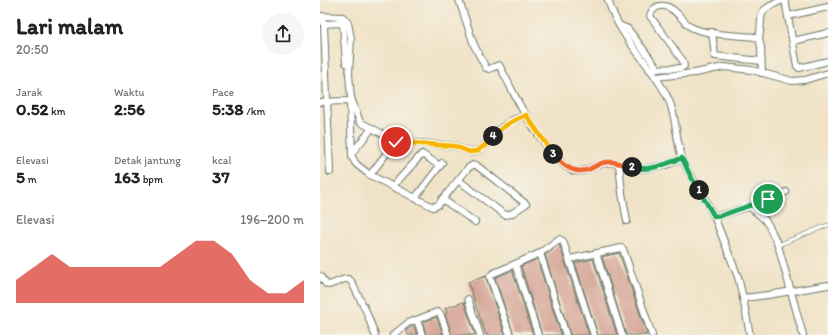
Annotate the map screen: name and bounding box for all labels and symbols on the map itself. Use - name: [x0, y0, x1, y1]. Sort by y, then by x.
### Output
- pin: [379, 125, 413, 159]
- pin: 4: [483, 126, 503, 146]
- pin: 3: [543, 144, 563, 164]
- pin: 2: [622, 157, 642, 177]
- pin: 1: [689, 180, 709, 200]
- pin: [751, 182, 785, 216]

